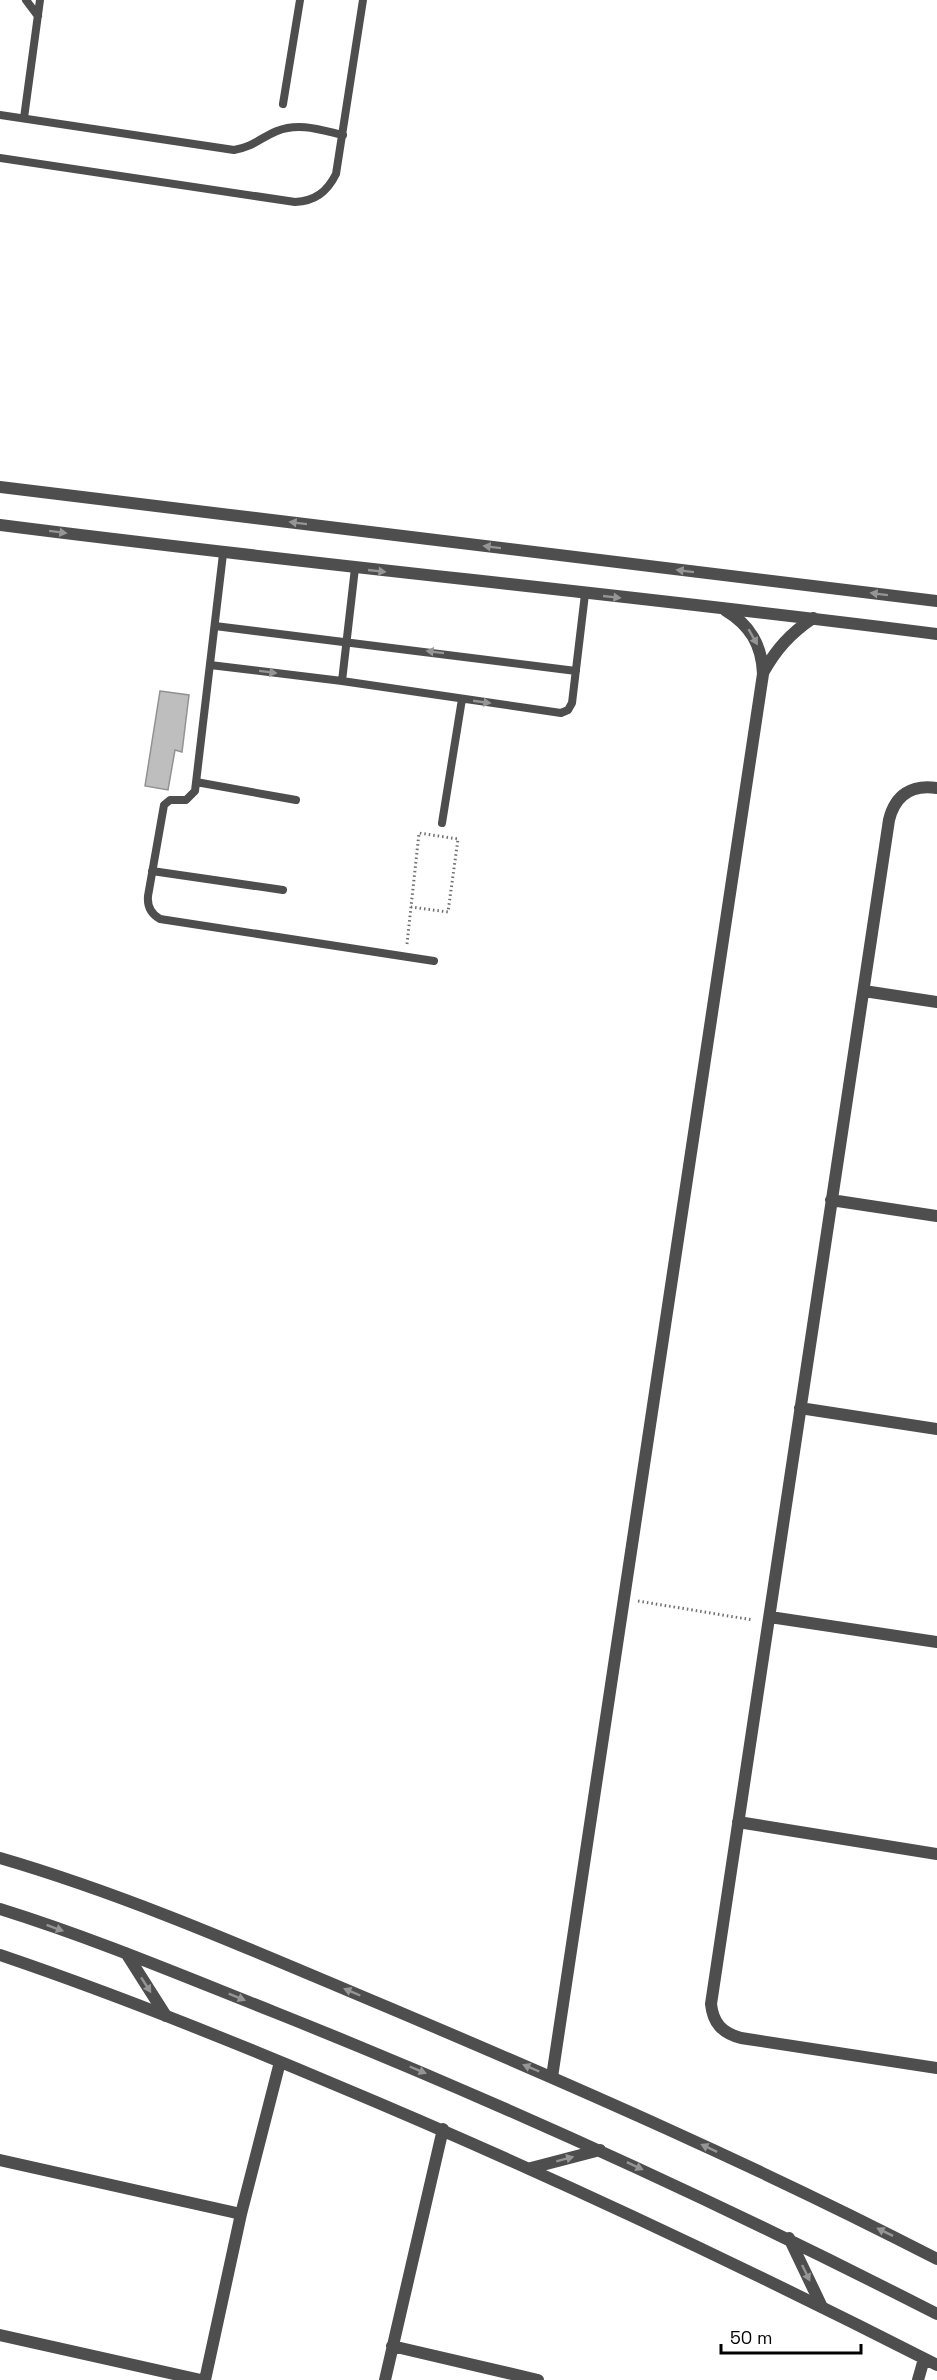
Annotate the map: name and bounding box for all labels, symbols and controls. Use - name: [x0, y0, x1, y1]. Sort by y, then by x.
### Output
- one-way arrow: [289, 519, 308, 528]
- one-way arrow: [49, 528, 68, 537]
- one-way arrow: [482, 542, 501, 552]
- one-way arrow: [367, 566, 386, 576]
- one-way arrow: [676, 566, 695, 576]
- one-way arrow: [869, 590, 888, 599]
- one-way arrow: [603, 592, 622, 602]
- one-way arrow: [747, 629, 758, 645]
- one-way arrow: [425, 648, 444, 657]
- one-way arrow: [259, 667, 278, 677]
- one-way arrow: [473, 697, 492, 706]
- one-way arrow: [46, 1923, 64, 1933]
- one-way arrow: [140, 1976, 152, 1992]
- one-way arrow: [342, 1987, 360, 1997]
- one-way arrow: [229, 1993, 247, 2003]
- one-way arrow: [522, 2063, 540, 2073]
- one-way arrow: [410, 2065, 428, 2075]
- one-way arrow: [701, 2143, 718, 2152]
- one-way arrow: [556, 2154, 574, 2163]
- one-way arrow: [626, 2162, 643, 2171]
- one-way arrow: [876, 2228, 894, 2238]
- one-way arrow: [801, 2264, 810, 2281]
- scale bar: [721, 2317, 860, 2355]
- text: 50 m: [730, 2326, 772, 2349]

